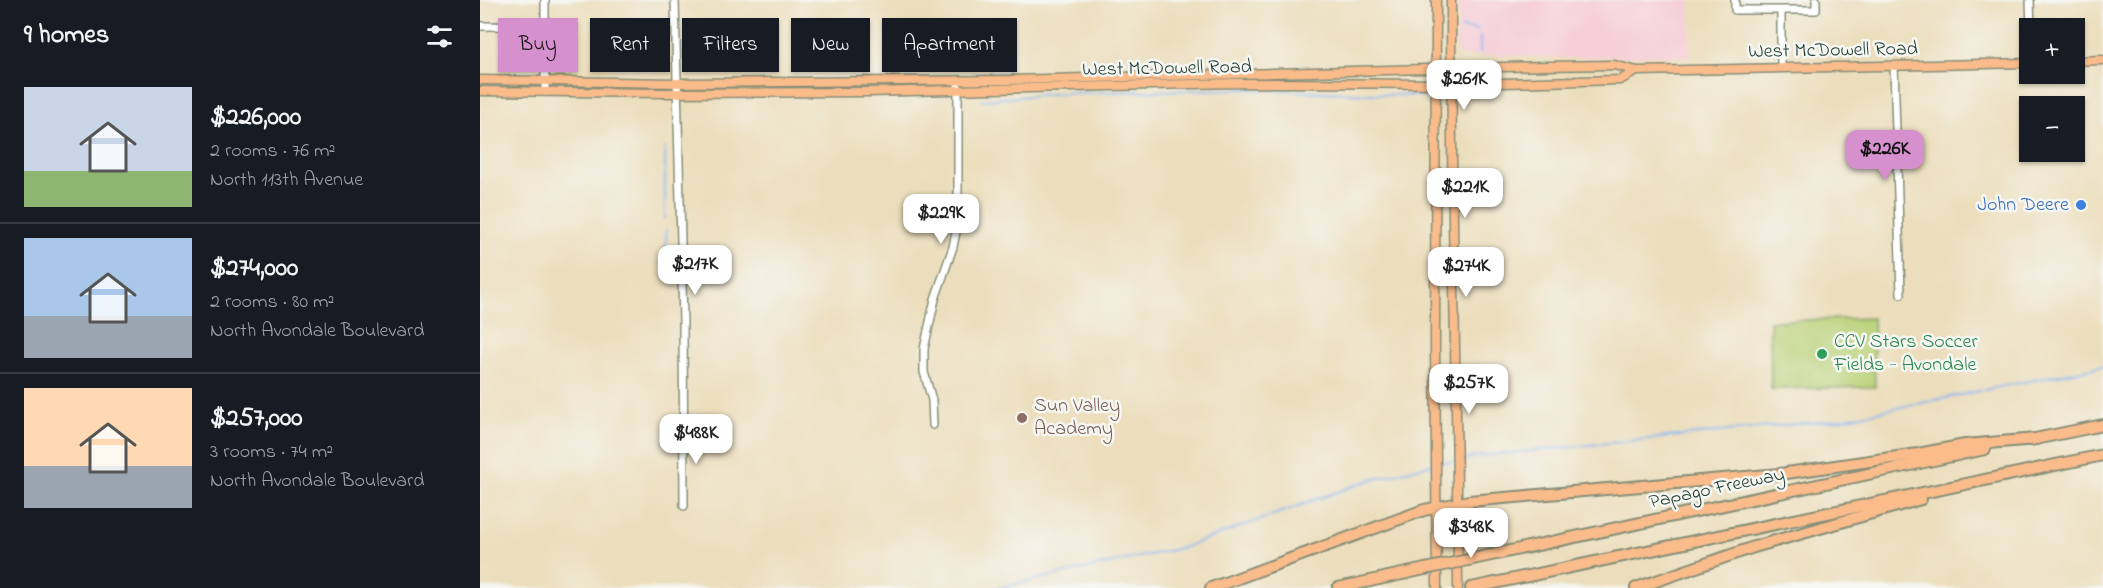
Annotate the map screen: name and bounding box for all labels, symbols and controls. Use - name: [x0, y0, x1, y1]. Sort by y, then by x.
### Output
- text: 9 homes: [24, 17, 109, 55]
- chip: Buy: [498, 18, 578, 72]
- chip: Rent: [590, 18, 670, 72]
- chip: Filters: [682, 18, 779, 72]
- chip: New: [791, 18, 870, 72]
- chip: Apartment: [882, 18, 1017, 72]
- map controls: [2019, 18, 2085, 162]
- button: +: [2019, 18, 2085, 84]
- icon: filters: [423, 20, 456, 53]
- street label: West McDowell Road: [1748, 35, 1918, 67]
- street label: West McDowell Road: [1082, 53, 1252, 85]
- pin: $261K: [1422, 60, 1506, 111]
- text: $261K: [1441, 65, 1487, 94]
- button: −: [2019, 96, 2085, 162]
- text: $226,000: [210, 99, 301, 137]
- icon: home: [72, 111, 144, 183]
- pin: $226K: [1843, 130, 1927, 181]
- text: $226K: [1860, 135, 1910, 164]
- text: 2 rooms · 76 m²: [210, 137, 335, 166]
- text: North 113th Avenue: [210, 166, 363, 195]
- pin: $221K: [1423, 168, 1507, 219]
- text: $221K: [1441, 173, 1489, 202]
- place label: John Deere: [1977, 191, 2069, 220]
- pin: $229K: [899, 194, 983, 245]
- marker: John Deere: [2074, 198, 2088, 212]
- text: $229K: [917, 199, 965, 228]
- pin: $217K: [653, 245, 737, 296]
- pin: $274K: [1424, 247, 1508, 298]
- text: $274,000: [210, 250, 298, 288]
- text: $217K: [672, 250, 718, 279]
- text: $274K: [1442, 252, 1490, 281]
- icon: home: [72, 262, 144, 334]
- text: 2 rooms · 80 m²: [210, 288, 335, 317]
- text: North Avondale Boulevard: [210, 317, 425, 346]
- place label: CCV Stars Soccer Fields - Avondale: [1833, 328, 1978, 380]
- marker: CCV Stars Soccer Fields - Avondale: [1815, 347, 1829, 361]
- pin: $257K: [1427, 364, 1511, 415]
- text: $257K: [1443, 369, 1495, 398]
- place label: Sun Valley Academy: [1034, 392, 1120, 444]
- text: $257,000: [210, 400, 302, 438]
- marker: Sun Valley Academy: [1015, 411, 1029, 425]
- icon: home: [72, 412, 144, 484]
- pin: $488K: [654, 414, 738, 465]
- text: $488K: [673, 419, 719, 448]
- text: 3 rooms · 74 m²: [210, 438, 333, 467]
- street label: Papago Freeway: [1647, 460, 1788, 518]
- text: North Avondale Boulevard: [210, 467, 425, 496]
- pin: $348K: [1429, 508, 1513, 559]
- text: $348K: [1448, 513, 1494, 542]

